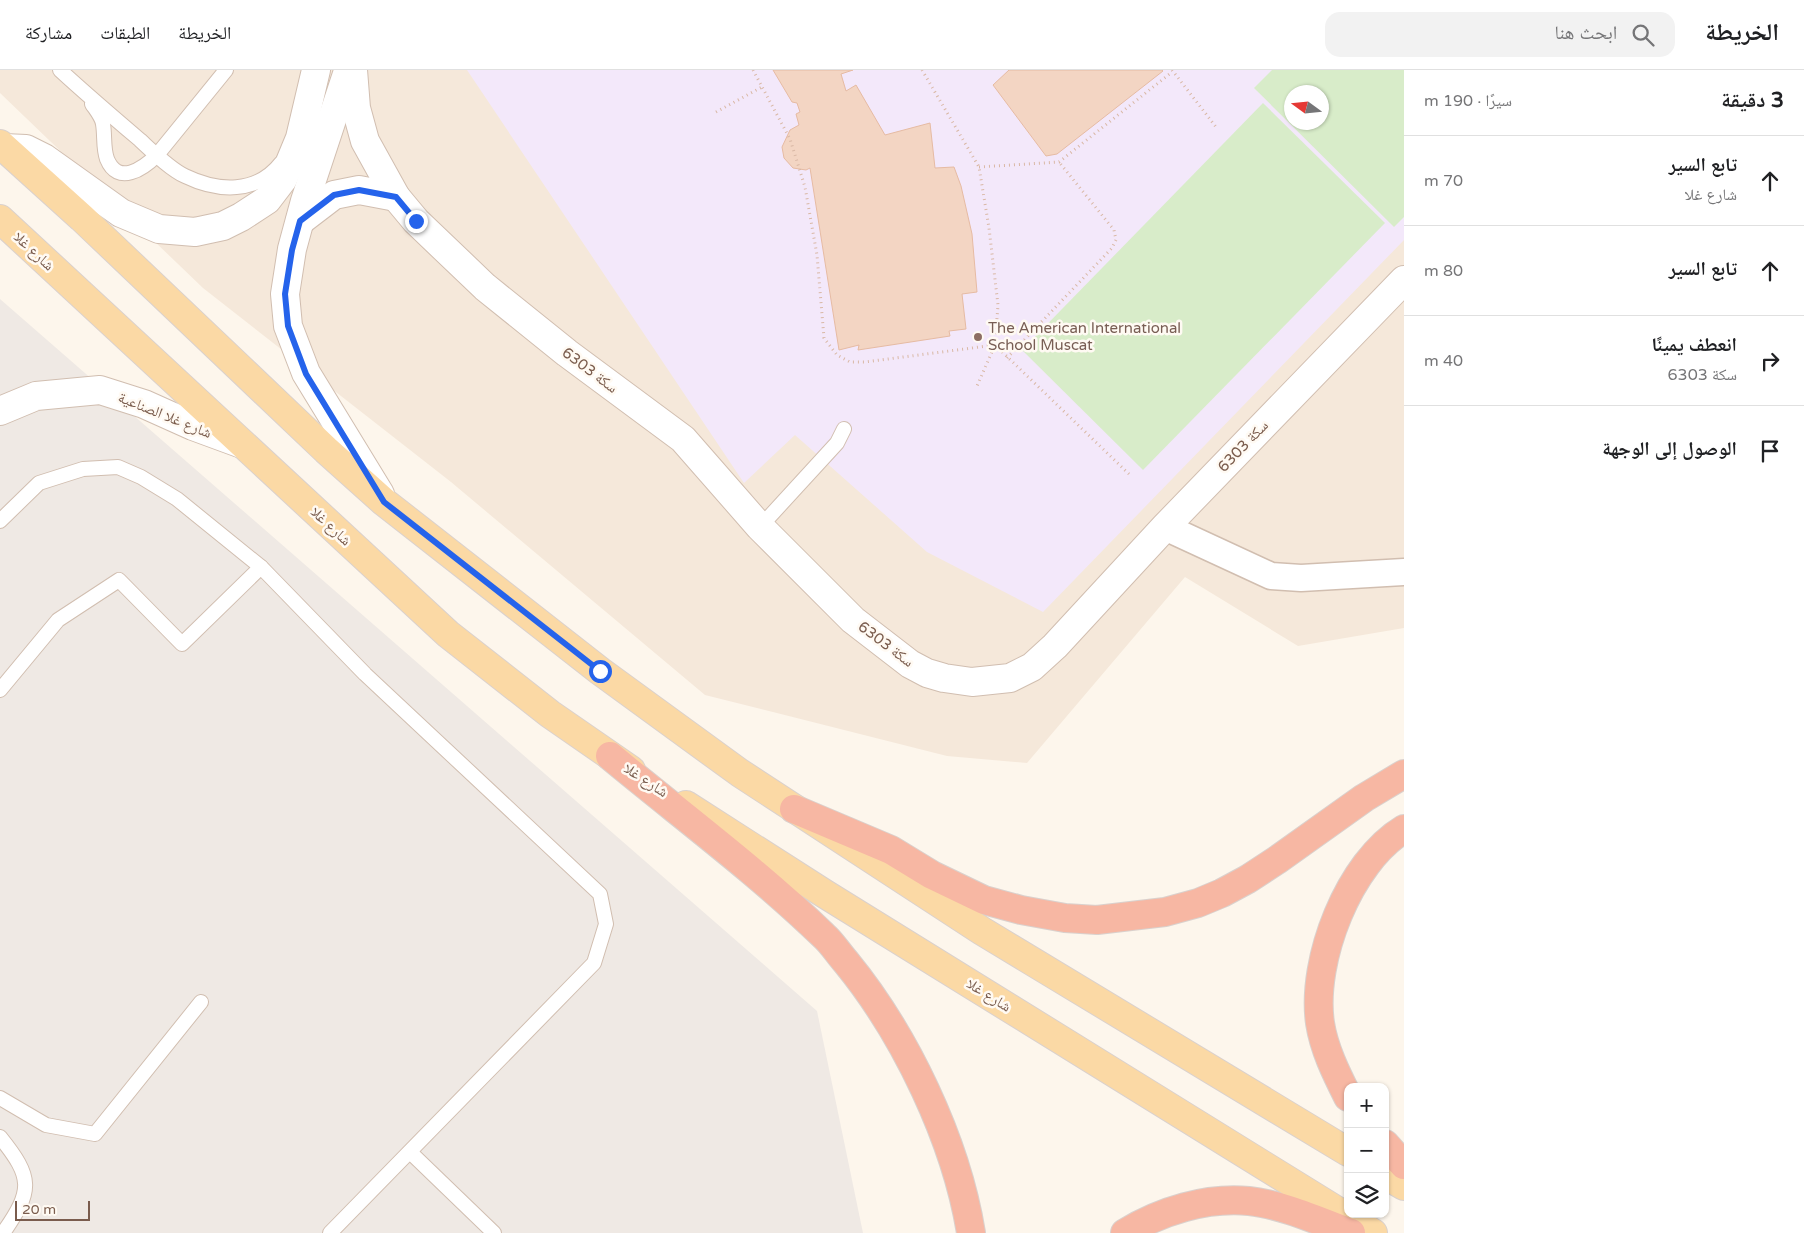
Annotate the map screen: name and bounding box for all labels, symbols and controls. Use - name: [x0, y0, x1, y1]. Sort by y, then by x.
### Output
- search box: [1325, 12, 1675, 57]
- text: الخريطة: [1705, 18, 1779, 47]
- icon: search: [1629, 21, 1657, 49]
- text: مشاركة: [25, 22, 72, 44]
- text: الطبقات: [100, 22, 150, 44]
- text: الخريطة: [178, 22, 231, 44]
- text: ابحث هنا: [1554, 22, 1617, 44]
- north arrow: [1284, 85, 1329, 130]
- text: 3 دقيقة: [1721, 88, 1784, 113]
- text: سيرًا · 190 m: [1424, 91, 1512, 111]
- text: تابع السير: [1669, 154, 1737, 176]
- icon: ahead: [1756, 167, 1784, 195]
- text: 70 m: [1424, 171, 1463, 191]
- text: شارع غلا: [1685, 185, 1737, 205]
- route end: [405, 210, 428, 233]
- street label: شارع غلا: [9, 228, 58, 275]
- icon: ahead: [1756, 257, 1784, 285]
- text: تابع السير: [1669, 258, 1737, 280]
- text: 80 m: [1424, 261, 1463, 281]
- place label: The American International School Muscat: [988, 319, 1181, 354]
- marker: The American International School Muscat: [972, 331, 984, 343]
- text: انعطف يمينًا: [1651, 334, 1737, 356]
- street label: سكة 6303: [559, 343, 622, 397]
- icon: right: [1756, 347, 1784, 375]
- text: 40 m: [1424, 351, 1463, 371]
- text: سكة 6303: [1668, 365, 1737, 385]
- street label: شارع غلا الصناعية: [115, 388, 215, 443]
- street label: سكة 6303: [1214, 416, 1272, 476]
- icon: arrive: [1756, 437, 1784, 465]
- text: الوصول إلى الوجهة: [1602, 438, 1737, 460]
- street label: شارع غلا: [306, 503, 355, 550]
- street label: سكة 6303: [855, 617, 918, 671]
- route start: [589, 660, 612, 683]
- street label: شارع غلا: [620, 759, 672, 802]
- street label: شارع غلا: [963, 974, 1015, 1017]
- map controls: [1344, 1083, 1389, 1218]
- button: +: [1344, 1083, 1389, 1128]
- button: −: [1344, 1128, 1389, 1173]
- button: layers: [1344, 1173, 1389, 1218]
- scale bar: [15, 1198, 90, 1221]
- text: 20 m: [22, 1201, 56, 1218]

